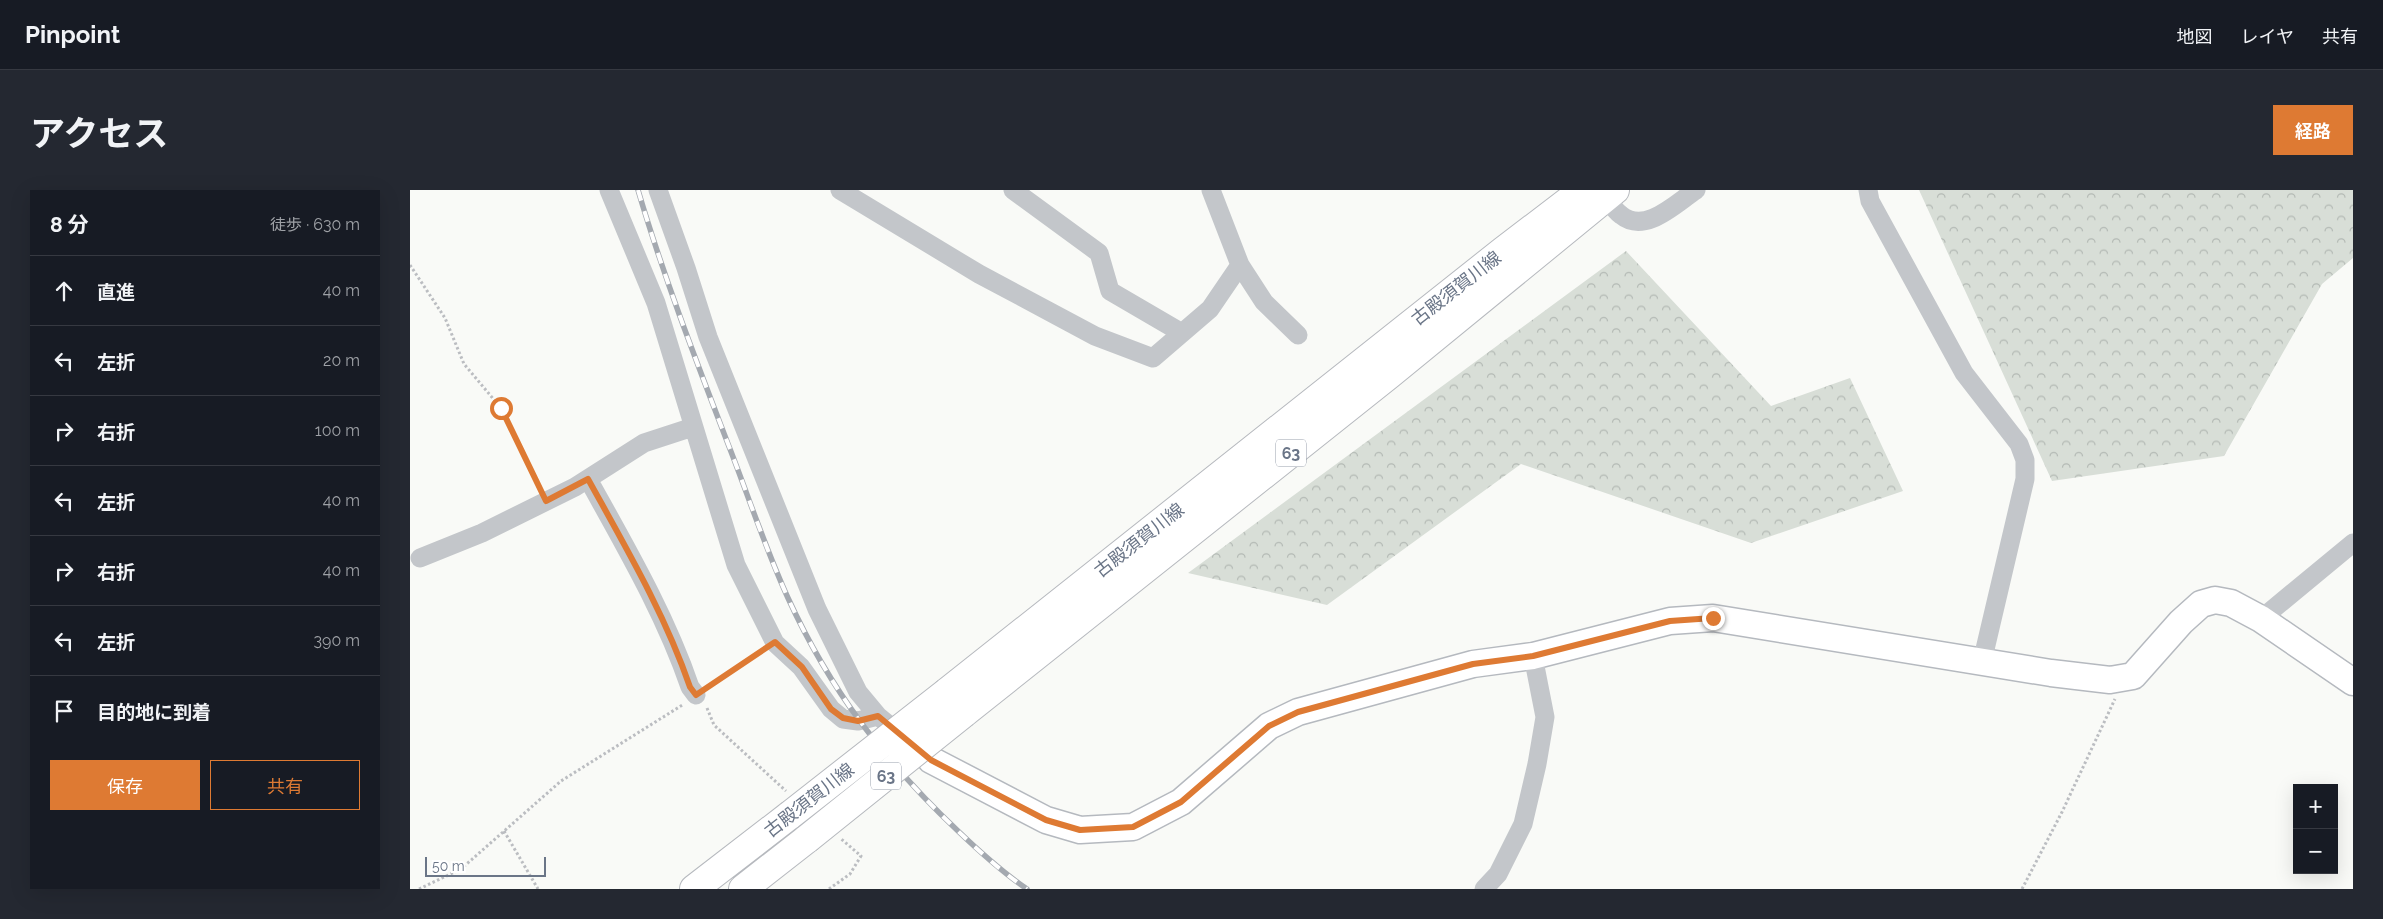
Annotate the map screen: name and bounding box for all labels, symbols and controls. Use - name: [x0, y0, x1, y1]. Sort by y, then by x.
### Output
- text: Pinpoint: [25, 20, 120, 49]
- text: 地図: [2177, 26, 2213, 47]
- text: レイヤ: [2241, 26, 2294, 47]
- text: 共有: [2322, 26, 2358, 47]
- button: 経路: [2273, 105, 2353, 155]
- text: アクセス: [30, 113, 168, 154]
- text: 8 分: [50, 212, 89, 237]
- text: 徒歩 · 630 m: [270, 215, 360, 234]
- street label: 古殿須賀川線: [1407, 246, 1505, 330]
- icon: ahead: [50, 277, 78, 305]
- text: 直進: [97, 281, 135, 303]
- text: 40 m: [323, 281, 360, 300]
- icon: left: [50, 347, 78, 375]
- text: 左折: [97, 351, 135, 373]
- text: 20 m: [323, 351, 360, 370]
- route start: [490, 397, 513, 420]
- icon: right: [50, 417, 78, 445]
- text: 右折: [97, 421, 135, 443]
- text: 100 m: [315, 421, 360, 440]
- road number: 63: [1276, 440, 1306, 466]
- icon: left: [50, 487, 78, 515]
- text: 左折: [97, 491, 135, 513]
- text: 40 m: [323, 491, 360, 510]
- street label: 古殿須賀川線: [1090, 498, 1188, 582]
- icon: right: [50, 557, 78, 585]
- text: 右折: [97, 561, 135, 583]
- text: 40 m: [323, 561, 360, 580]
- route end: [1702, 607, 1725, 630]
- icon: left: [50, 627, 78, 655]
- text: 左折: [97, 631, 135, 653]
- text: 390 m: [314, 631, 360, 650]
- icon: arrive: [50, 697, 78, 725]
- text: 目的地に到着: [97, 701, 211, 723]
- street label: 古殿須賀川線: [760, 758, 858, 842]
- button: 保存: [50, 760, 200, 810]
- button: 共有: [210, 760, 360, 810]
- road number: 63: [871, 762, 901, 790]
- map controls: [2293, 784, 2338, 874]
- button: +: [2293, 784, 2338, 829]
- button: −: [2293, 829, 2338, 874]
- scale bar: [425, 854, 546, 877]
- text: 50 m: [432, 858, 465, 874]

